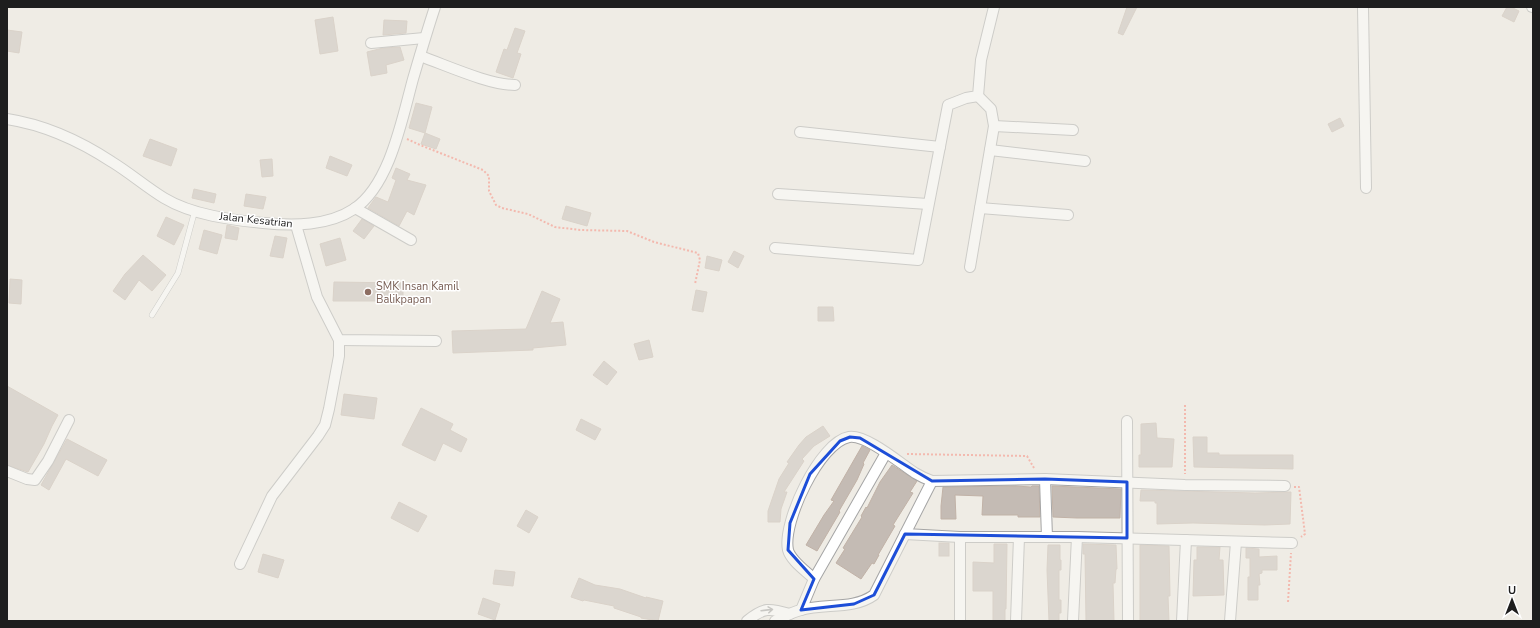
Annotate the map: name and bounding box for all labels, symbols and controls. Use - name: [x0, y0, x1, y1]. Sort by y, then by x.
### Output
- street label: Jalan Kesatrian: [218, 209, 293, 231]
- place label: SMK Insan Kamil Balikpapan: [376, 279, 460, 307]
- marker: SMK Insan Kamil Balikpapan: [363, 287, 373, 297]
- north arrow: [1492, 580, 1532, 620]
- text: U: [1508, 583, 1516, 598]
- one-way arrow: [760, 606, 773, 614]

